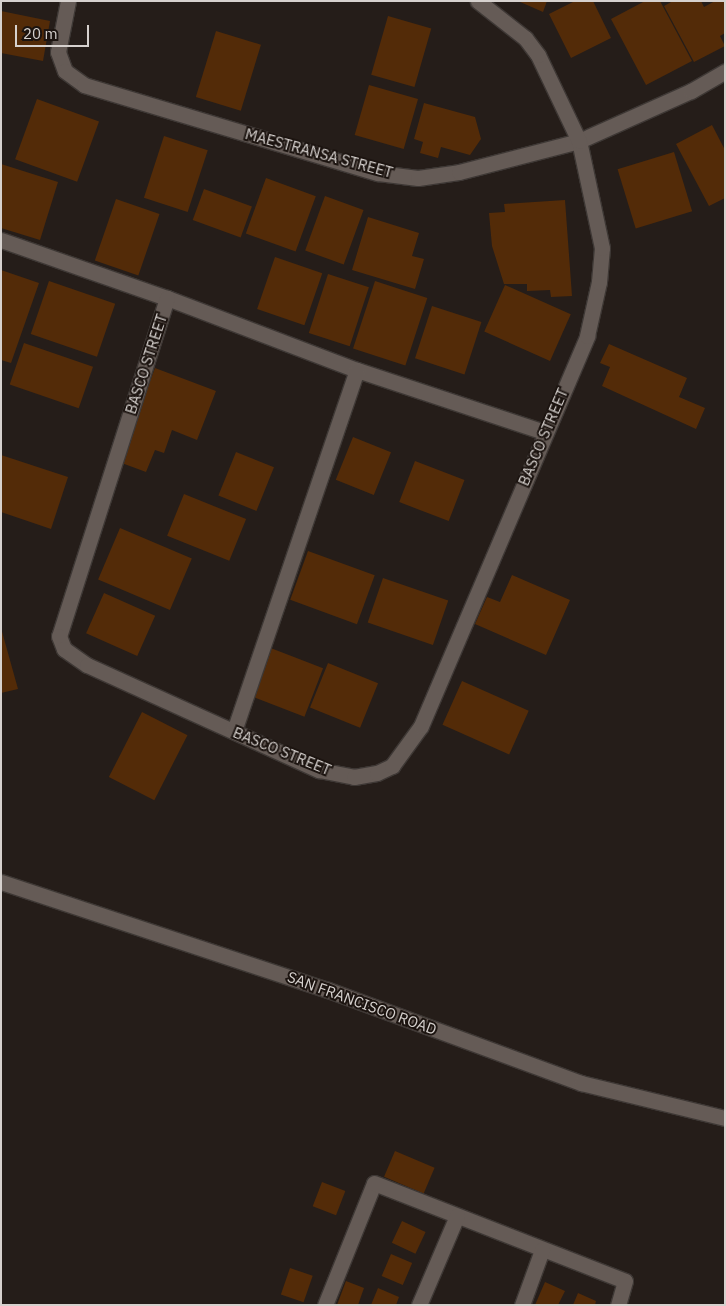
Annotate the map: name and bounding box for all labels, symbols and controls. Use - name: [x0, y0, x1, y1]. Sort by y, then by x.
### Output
- scale bar: [18, 15, 91, 47]
- text: 20 m: [23, 24, 58, 43]
- street label: MAESTRANSA STREET: [243, 125, 395, 181]
- street label: BASCO STREET: [121, 312, 171, 416]
- street label: BASCO STREET: [514, 386, 572, 488]
- street label: BASCO STREET: [230, 723, 334, 779]
- street label: SAN FRANCISCO ROAD: [285, 968, 439, 1038]

